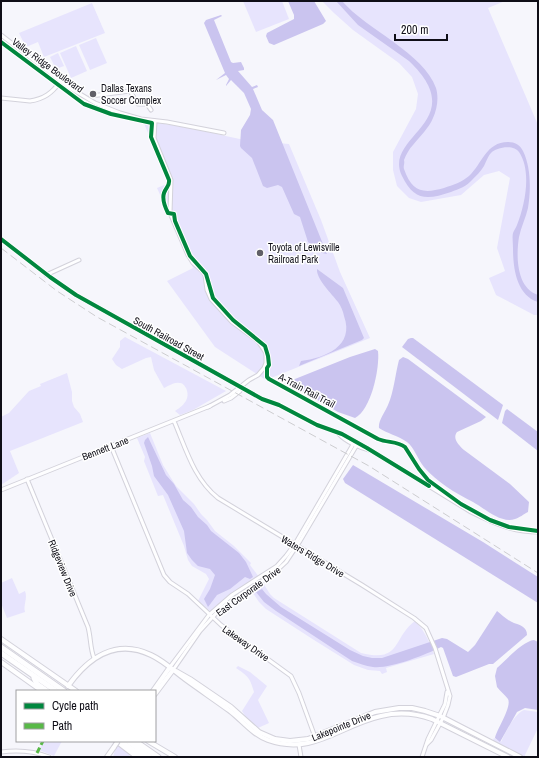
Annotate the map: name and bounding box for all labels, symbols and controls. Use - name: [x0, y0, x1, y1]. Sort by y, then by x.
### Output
- scale bar: [395, 16, 447, 42]
- text: 200 m: [401, 22, 428, 38]
- street label: Valley Ridge Boulevard: [9, 35, 86, 96]
- place label: Dallas Texans Soccer Complex: [101, 82, 162, 107]
- marker: Dallas Texans Soccer Complex: [88, 89, 98, 99]
- place label: Toyota of Lewisville Railroad Park: [268, 241, 340, 266]
- marker: Toyota of Lewisville Railroad Park: [255, 248, 265, 258]
- street label: South Railroad Street: [131, 314, 207, 364]
- street label: A-Train Rail Trail: [275, 370, 337, 411]
- street label: Bennett Lane: [80, 433, 131, 463]
- street label: Waters Ridge Drive: [279, 532, 347, 581]
- street label: Ridgeview Drive: [45, 538, 80, 599]
- street label: East Corporate Drive: [213, 563, 284, 619]
- street label: Lakeway Drive: [220, 623, 272, 665]
- legend: [16, 690, 156, 742]
- text: Cycle path: [52, 698, 99, 714]
- street label: Lakepointe Drive: [310, 709, 373, 744]
- text: Path: [52, 718, 72, 734]

